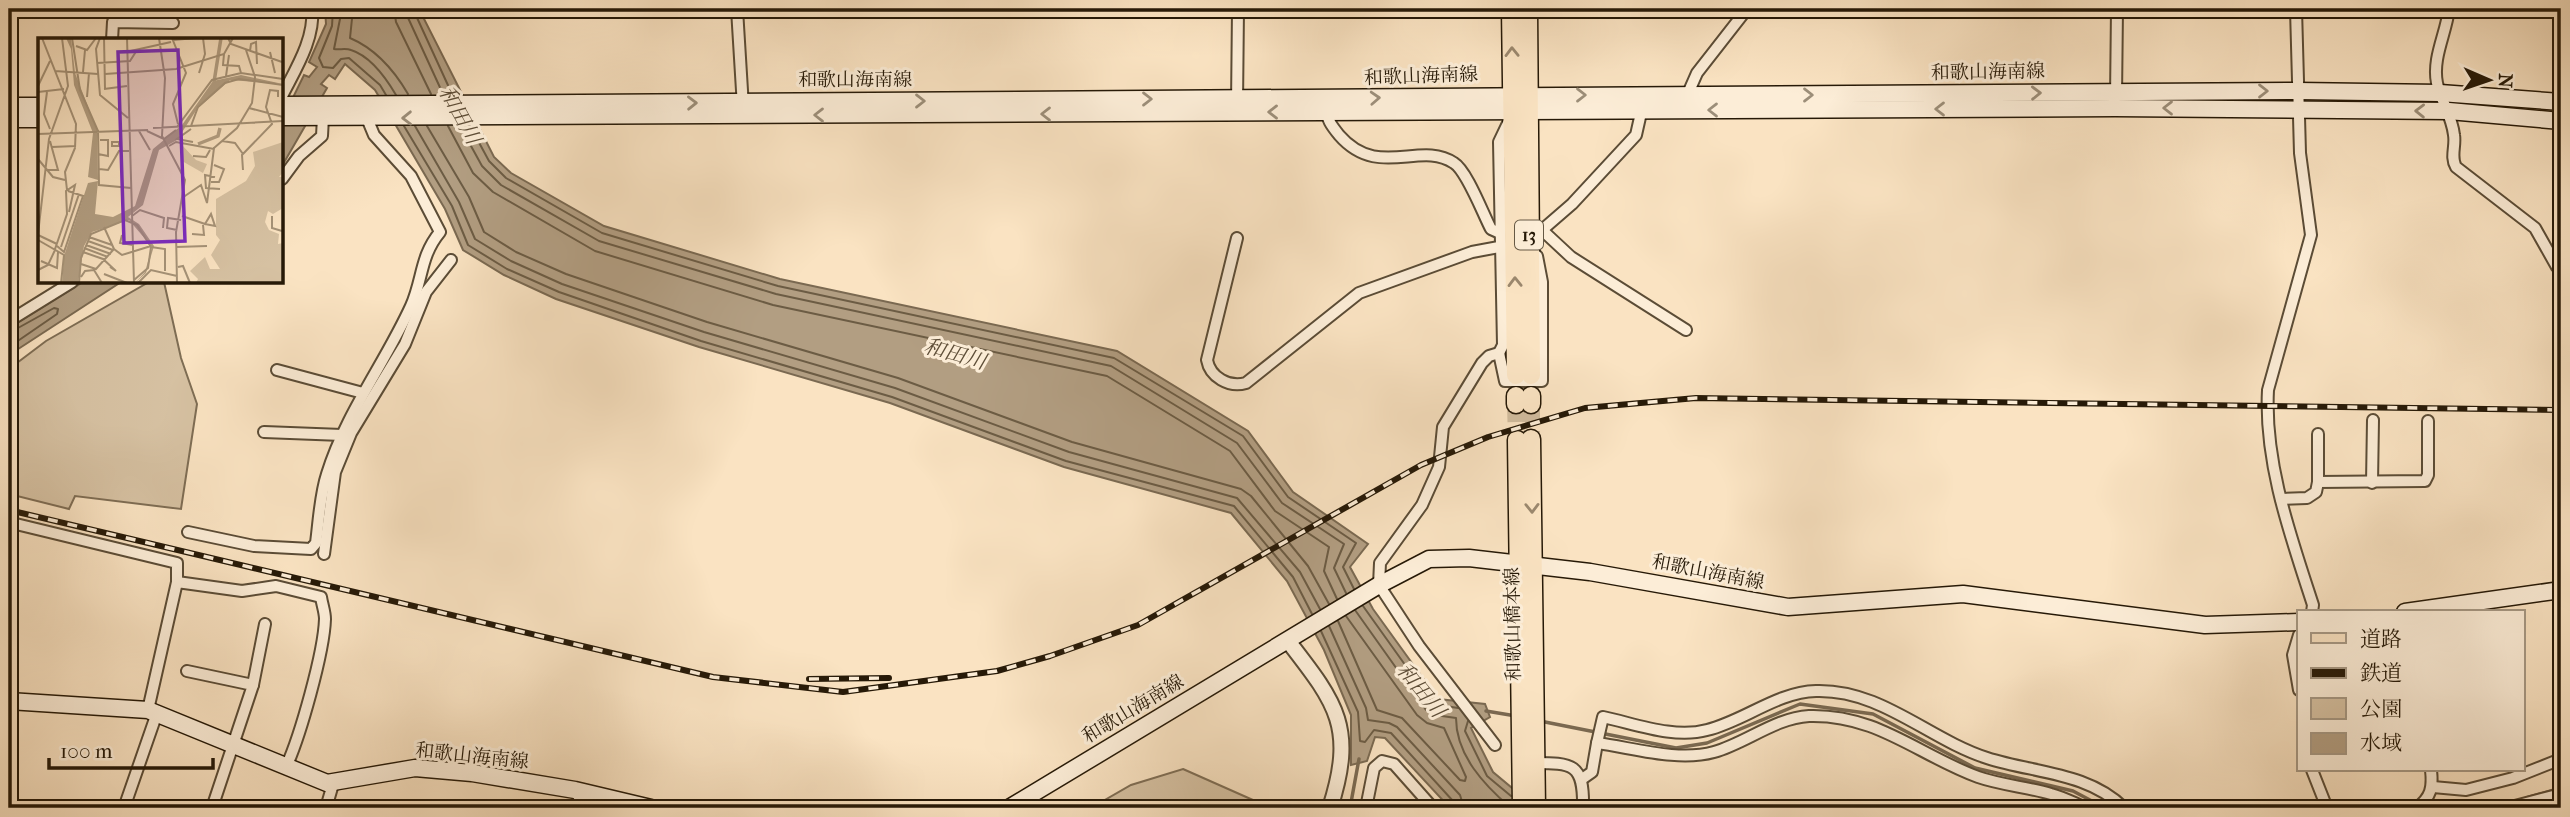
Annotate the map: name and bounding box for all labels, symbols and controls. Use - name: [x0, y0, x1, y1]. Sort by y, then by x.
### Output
- inset map: [38, 38, 284, 284]
- one-way arrow: [1504, 46, 1520, 57]
- north arrow: [2454, 46, 2524, 116]
- street label: 和歌山海南線: [1931, 60, 2045, 84]
- street label: 和歌山海南線: [1364, 63, 1478, 89]
- street label: 和歌山海南線: [798, 69, 912, 91]
- text: N: [2494, 73, 2516, 89]
- water label: 和田川: [434, 82, 487, 150]
- one-way arrow: [2258, 84, 2269, 99]
- one-way arrow: [2031, 85, 2042, 101]
- one-way arrow: [1576, 87, 1587, 103]
- one-way arrow: [1804, 87, 1814, 103]
- one-way arrow: [1143, 91, 1153, 107]
- one-way arrow: [1370, 91, 1381, 106]
- one-way arrow: [915, 93, 926, 109]
- one-way arrow: [687, 95, 698, 110]
- one-way arrow: [2162, 100, 2173, 116]
- one-way arrow: [1935, 101, 1945, 117]
- one-way arrow: [1707, 102, 1718, 118]
- one-way arrow: [2414, 103, 2425, 119]
- one-way arrow: [1268, 104, 1278, 120]
- one-way arrow: [1040, 106, 1051, 122]
- one-way arrow: [813, 107, 823, 123]
- one-way arrow: [401, 110, 412, 126]
- road number: 13: [1515, 220, 1543, 249]
- one-way arrow: [1507, 276, 1523, 287]
- water label: 和田川: [921, 334, 991, 375]
- one-way arrow: [1524, 503, 1540, 513]
- street label: 和歌山海南線: [1650, 550, 1766, 594]
- street label: 和歌山橋本線: [1501, 567, 1525, 681]
- legend: [2297, 610, 2524, 772]
- text: 道路: [2360, 627, 2402, 651]
- water label: 和田川: [1392, 658, 1451, 724]
- text: 鉄道: [2360, 661, 2402, 685]
- street label: 和歌山海南線: [1078, 670, 1188, 748]
- text: 公園: [2360, 697, 2402, 721]
- scale bar: [49, 726, 214, 770]
- text: 水域: [2360, 731, 2402, 755]
- text: 100 m: [60, 739, 113, 763]
- street label: 和歌山海南線: [414, 739, 530, 773]

